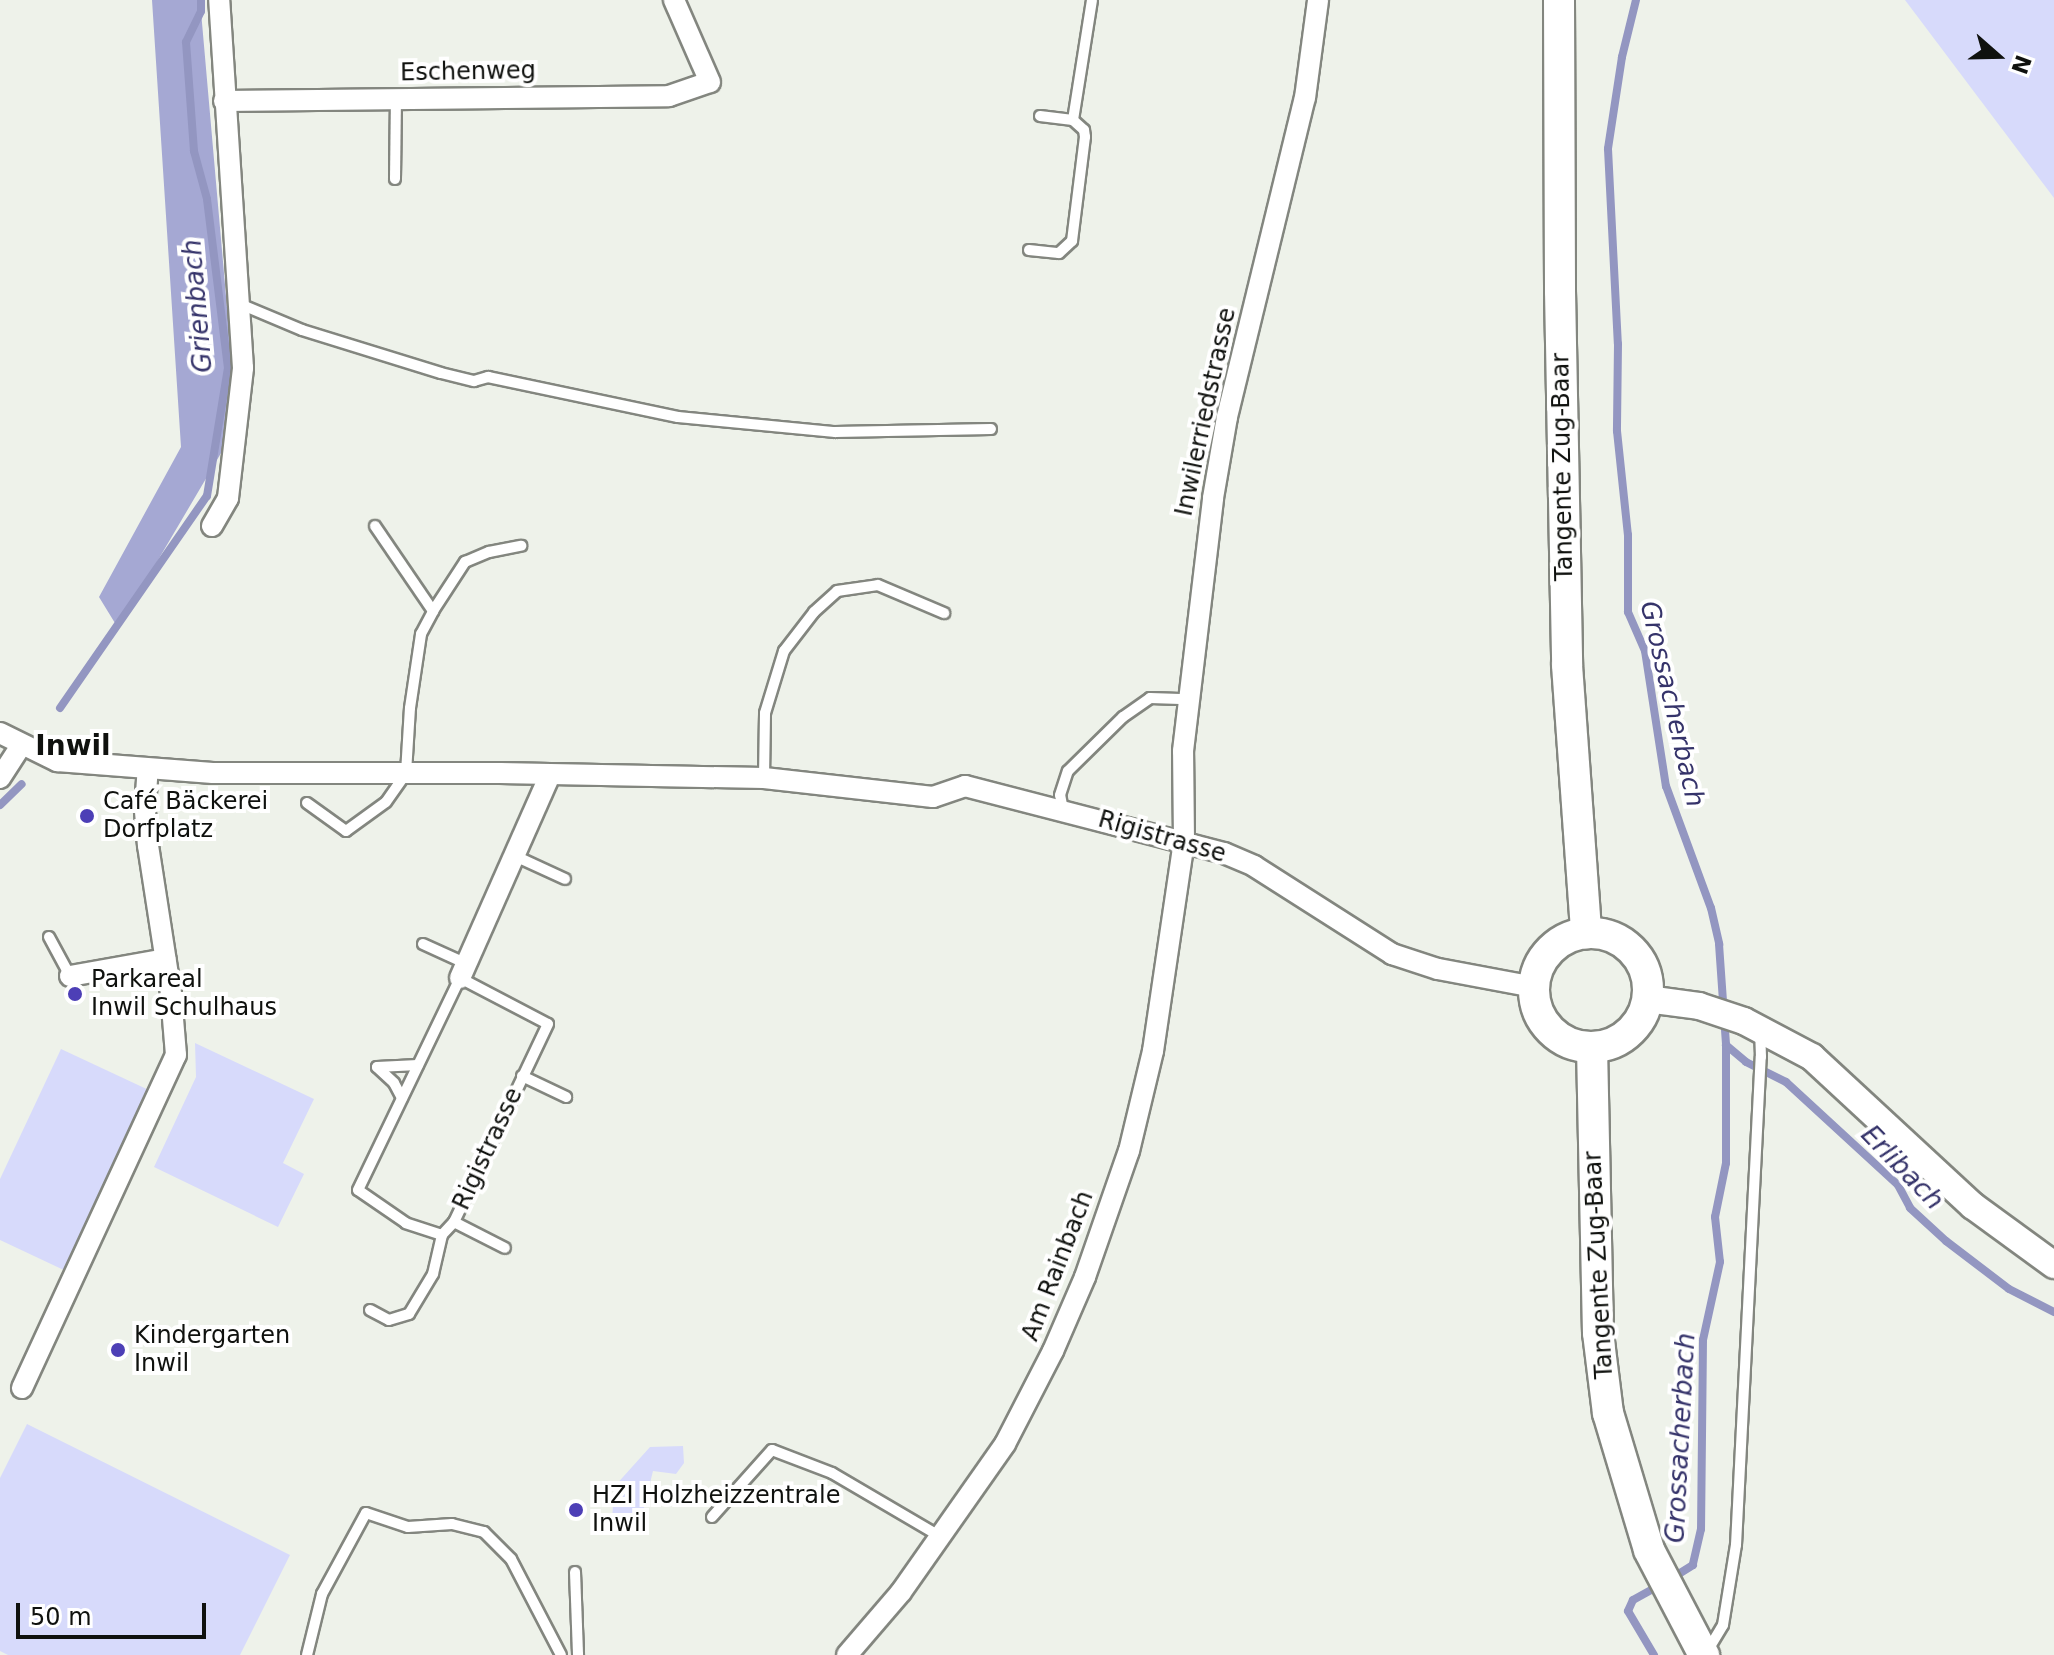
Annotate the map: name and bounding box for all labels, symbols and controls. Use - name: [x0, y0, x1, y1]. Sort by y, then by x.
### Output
- north arrow: [1958, 16, 2038, 96]
- text: N: [2006, 51, 2036, 77]
- street label: Eschenweg: [400, 56, 536, 88]
- water label: Grienbach: [177, 238, 219, 374]
- street label: Inwilerriedstrasse: [1170, 305, 1242, 519]
- street label: Tangente Zug-Baar: [1547, 353, 1579, 581]
- water label: Grossacherbach: [1633, 598, 1711, 810]
- district label: Inwil: [35, 729, 111, 763]
- place label: Café Bäckerei Dorfplatz: [103, 788, 268, 844]
- street label: Rigistrasse: [1095, 805, 1229, 869]
- marker: Café Bäckerei Dorfplatz: [78, 807, 96, 825]
- place label: Parkareal Inwil Schulhaus: [91, 966, 277, 1022]
- marker: Parkareal Inwil Schulhaus: [66, 985, 84, 1003]
- street label: Rigistrasse: [447, 1083, 529, 1215]
- water label: Erlibach: [1854, 1119, 1950, 1217]
- street label: Tangente Zug-Baar: [1579, 1150, 1619, 1380]
- street label: Am Rainbach: [1016, 1187, 1100, 1345]
- place label: Kindergarten Inwil: [134, 1322, 290, 1378]
- water label: Grossacherbach: [1660, 1332, 1702, 1544]
- marker: Kindergarten Inwil: [109, 1341, 127, 1359]
- place label: HZI Holzheizzentrale Inwil: [592, 1482, 840, 1538]
- marker: HZI Holzheizzentrale Inwil: [567, 1501, 585, 1519]
- scale bar: [20, 1587, 210, 1637]
- text: 50 m: [30, 1603, 92, 1631]

